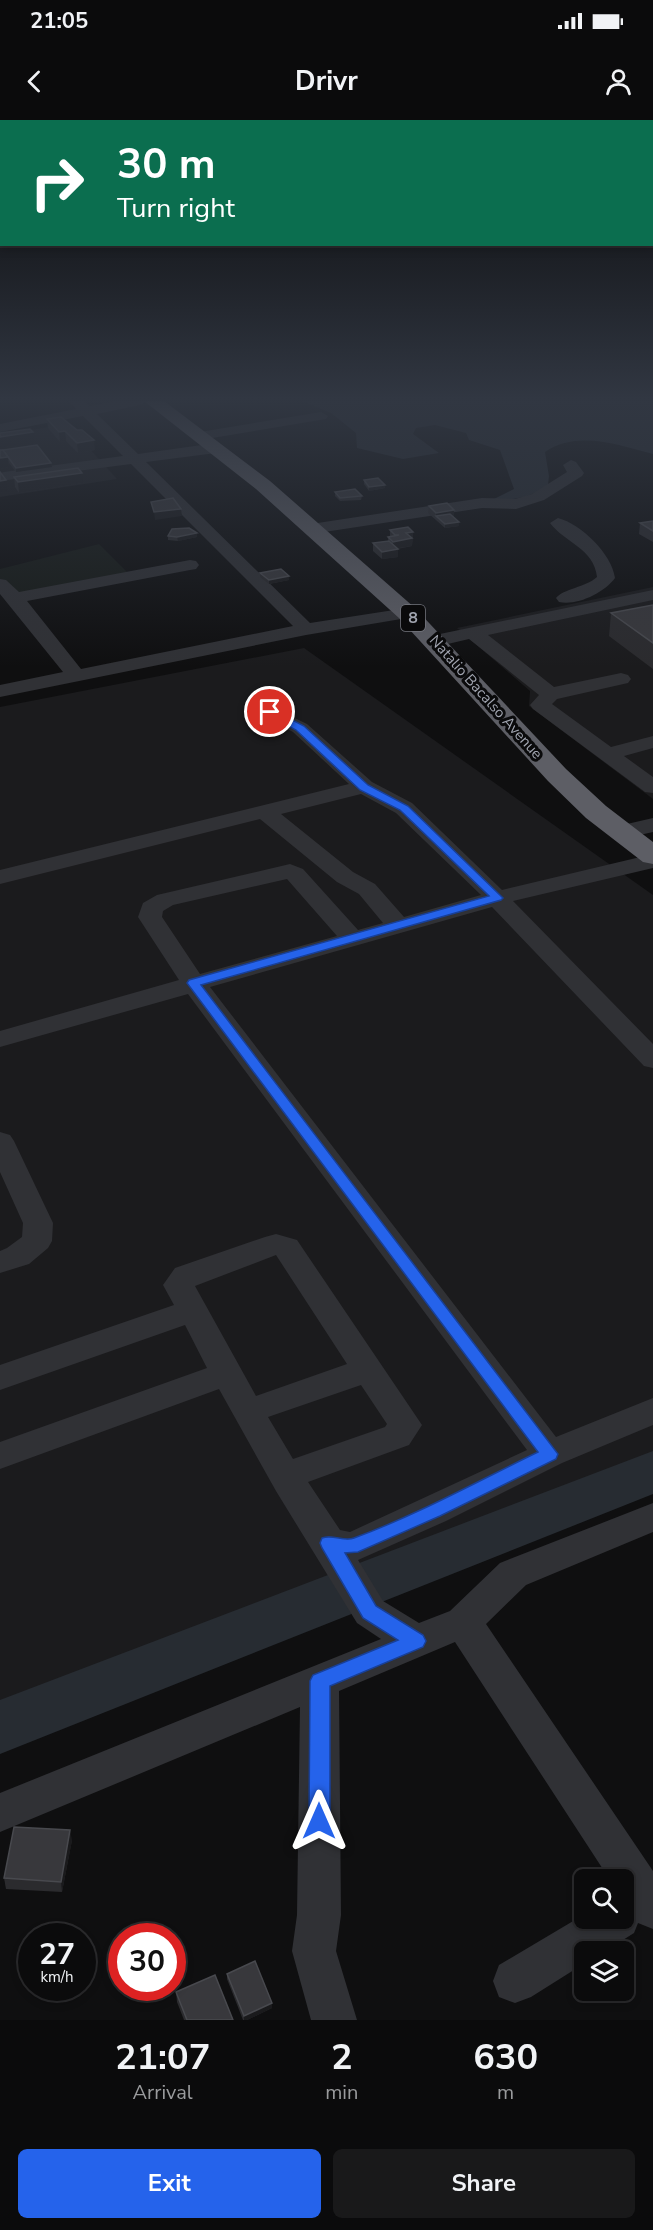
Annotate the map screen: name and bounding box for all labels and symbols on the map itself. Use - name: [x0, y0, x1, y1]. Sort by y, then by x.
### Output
- road number: 8: [401, 605, 425, 631]
- street label: Natalio Bacalso Avenue: [425, 631, 547, 763]
- pin: [244, 686, 295, 737]
- position arrow: [287, 1789, 351, 1853]
- speed limit sign: 30: [108, 1923, 186, 2001]

